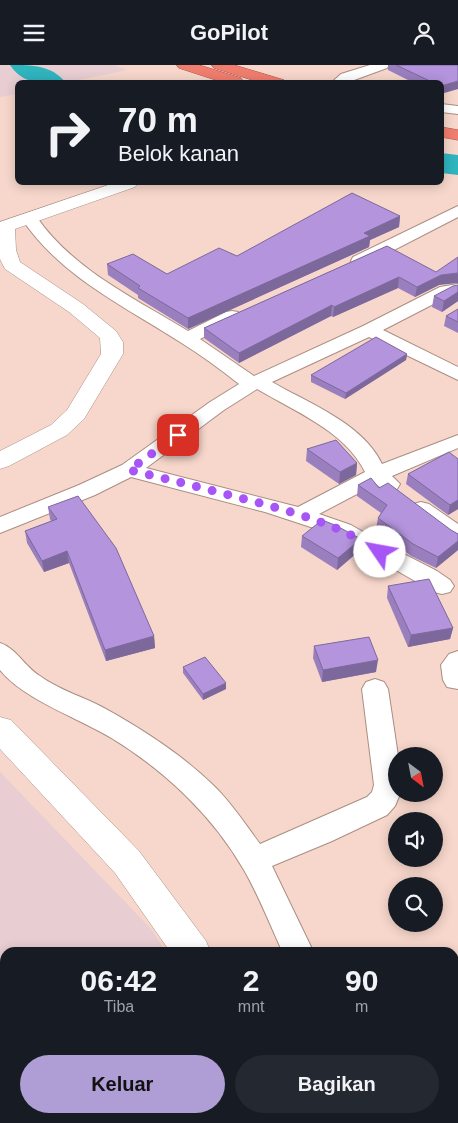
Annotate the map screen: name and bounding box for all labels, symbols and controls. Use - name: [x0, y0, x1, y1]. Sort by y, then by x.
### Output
- icon: menu: [20, 19, 48, 47]
- icon: person: [410, 19, 438, 47]
- text: GoPilot: [190, 20, 268, 45]
- icon: right: [35, 100, 100, 165]
- text: 70 m: [118, 100, 198, 139]
- text: Belok kanan: [118, 141, 239, 166]
- pin: [157, 414, 199, 456]
- icon: arrive: [164, 421, 192, 449]
- position arrow: [353, 525, 405, 577]
- north arrow: [388, 747, 442, 803]
- map controls: [388, 747, 443, 932]
- button: sound: [388, 812, 443, 867]
- button: search: [388, 877, 443, 932]
- text: 06:42: [81, 964, 157, 997]
- text: 2: [243, 964, 260, 997]
- text: 90: [345, 964, 378, 997]
- text: Tiba: [104, 998, 134, 1015]
- text: mnt: [238, 998, 265, 1015]
- text: m: [355, 998, 368, 1015]
- button: Keluar: [20, 1055, 225, 1113]
- button: Bagikan: [235, 1055, 439, 1113]

